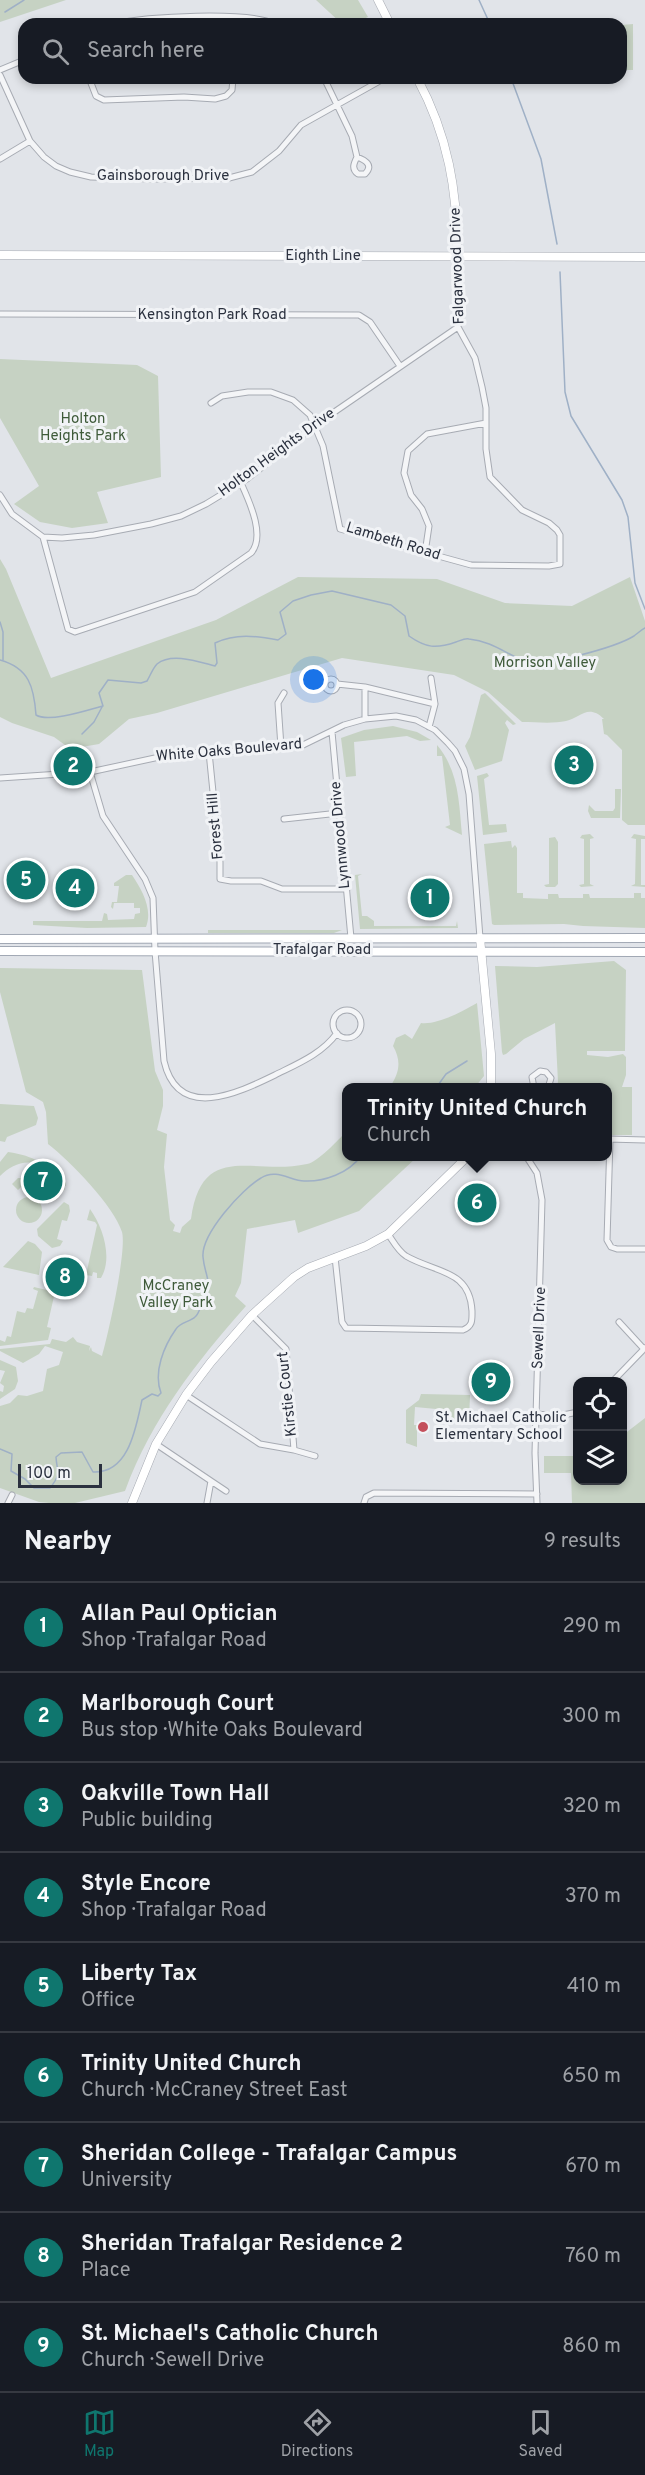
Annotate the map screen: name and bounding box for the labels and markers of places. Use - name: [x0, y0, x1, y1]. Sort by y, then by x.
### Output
- pin: 3: [554, 742, 594, 788]
- pin: 2: [54, 744, 92, 789]
- pin: 5: [6, 858, 46, 902]
- pin: 4: [56, 866, 94, 910]
- pin: 1: [410, 876, 450, 920]
- pin: 7: [24, 1158, 63, 1204]
- pin: 6: [458, 1180, 496, 1226]
- pin: 8: [46, 1254, 84, 1300]
- pin: 9: [472, 1360, 510, 1404]
- place label: St. Michael Catholic Elementary School: [435, 1409, 567, 1445]
- marker: St. Michael Catholic Elementary School: [416, 1420, 430, 1434]

